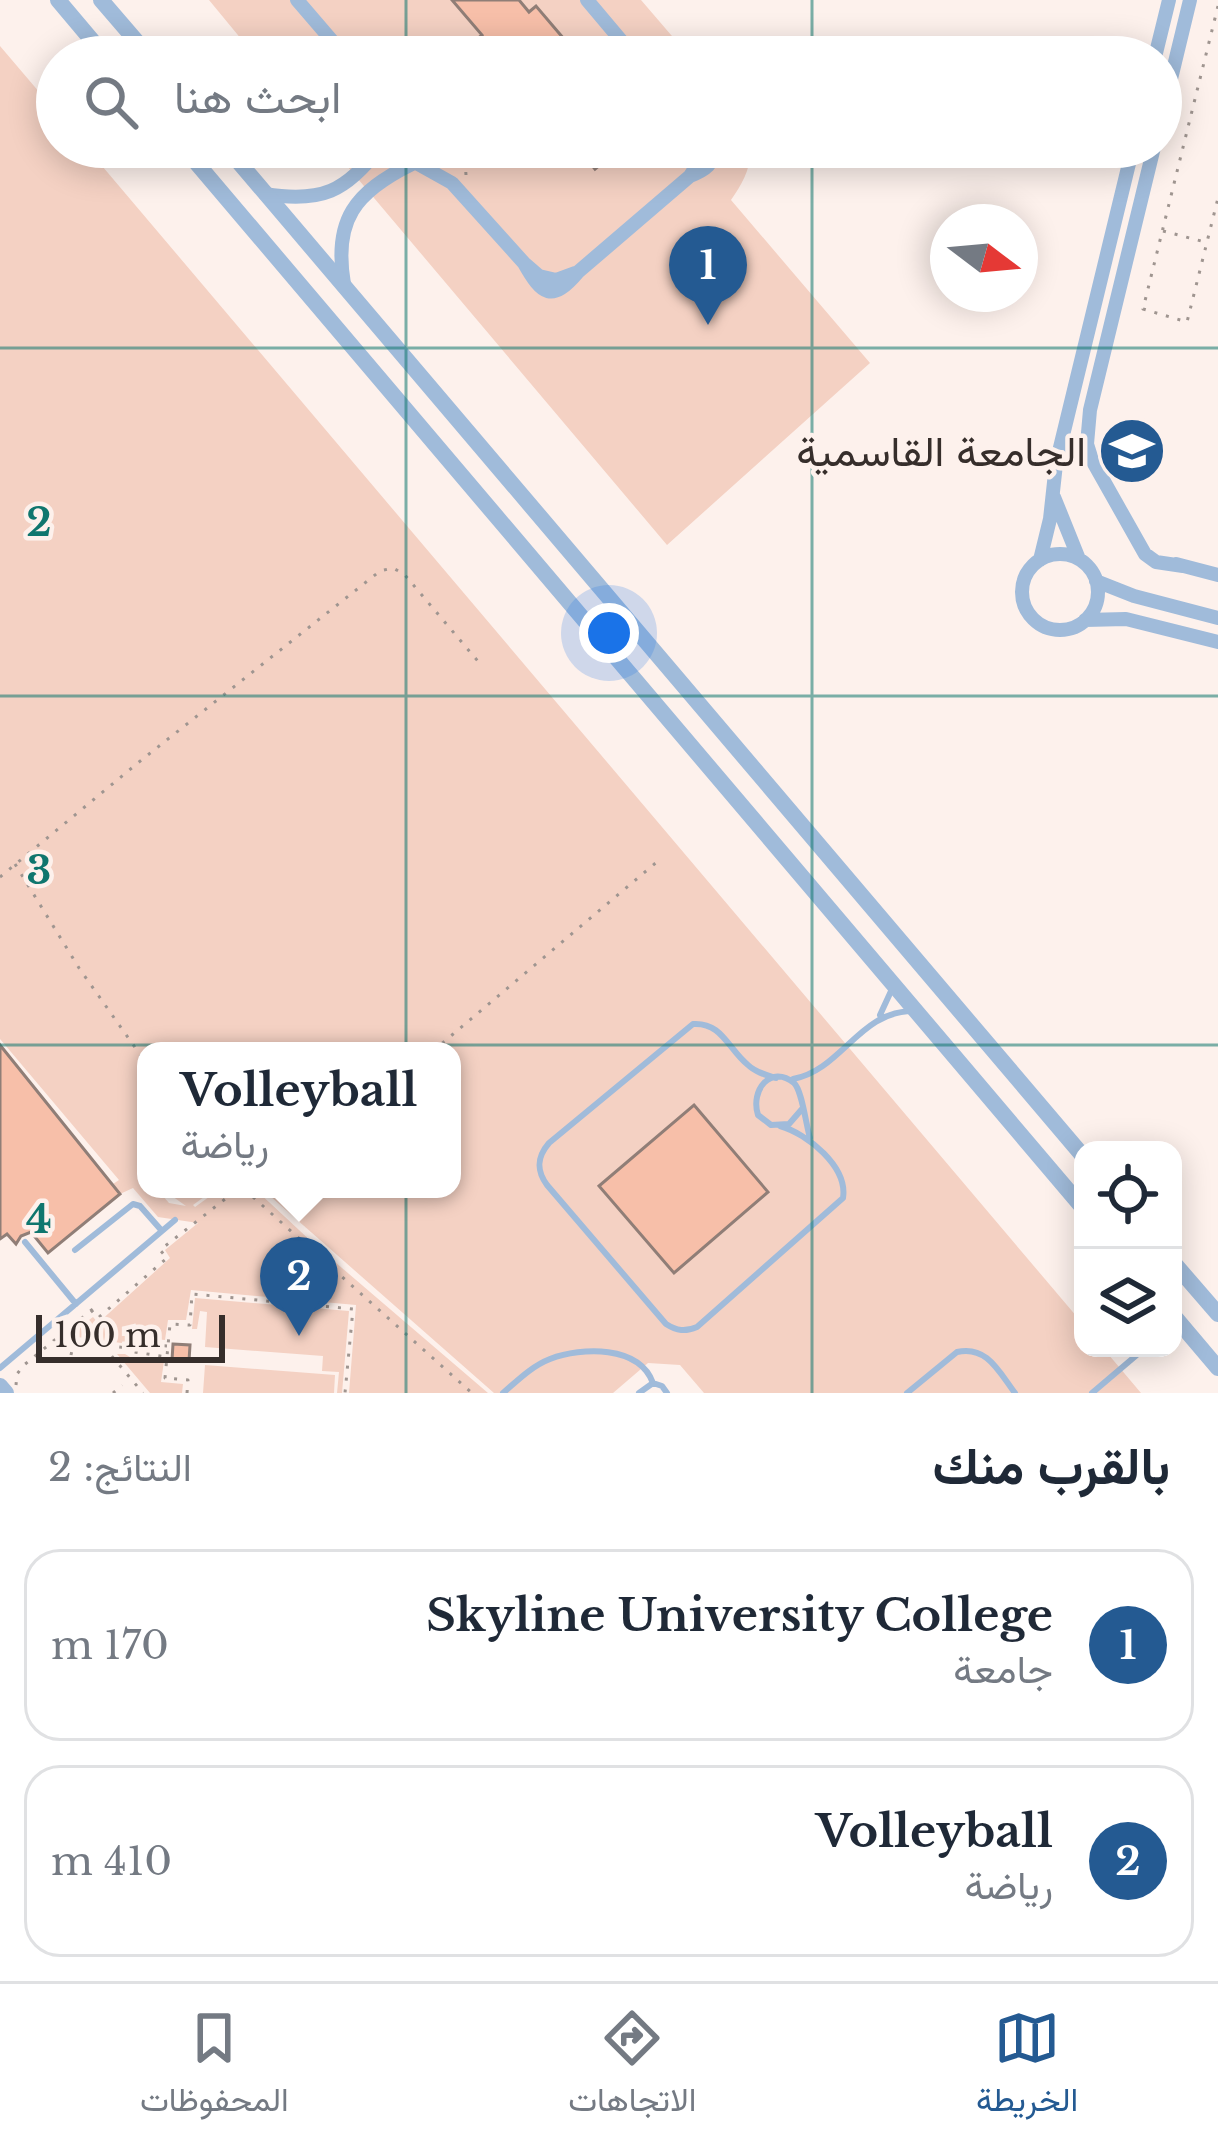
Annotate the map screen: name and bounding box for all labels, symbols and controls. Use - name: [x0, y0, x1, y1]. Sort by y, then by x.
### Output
- search box: [36, 36, 1182, 168]
- icon: search: [78, 69, 144, 135]
- text: ابحث هنا: [174, 69, 341, 125]
- north arrow: [930, 204, 1038, 312]
- pin: 1: [669, 226, 747, 325]
- school or university icon: الجامعة القاسمية: [1097, 416, 1167, 486]
- place label: الجامعة القاسمية: [796, 425, 1086, 477]
- text: 2: [26, 498, 52, 547]
- your location: [579, 603, 639, 663]
- text: 3: [27, 846, 51, 895]
- popup: [137, 1042, 461, 1198]
- text: Volleyball: [180, 1062, 418, 1118]
- text: رياضة: [180, 1120, 269, 1169]
- map controls: [1074, 1141, 1182, 1357]
- button: locate: [1074, 1141, 1182, 1249]
- text: 4: [26, 1195, 52, 1244]
- pin: 2: [260, 1237, 338, 1336]
- button: layers: [1074, 1249, 1182, 1357]
- scale bar: [36, 1309, 225, 1362]
- text: 100 m: [54, 1315, 161, 1356]
- text: بالقرب منك: [933, 1435, 1170, 1498]
- text: النتائج: 2: [48, 1443, 192, 1492]
- text: Skyline University College: [426, 1587, 1053, 1643]
- text: 170 m: [51, 1621, 169, 1670]
- text: 1: [1120, 1621, 1137, 1670]
- text: جامعة: [953, 1645, 1053, 1694]
- text: Volleyball: [816, 1803, 1053, 1859]
- text: 410 m: [51, 1837, 172, 1886]
- text: 2: [1115, 1837, 1141, 1886]
- text: رياضة: [964, 1861, 1053, 1910]
- tab: المحفوظات: [140, 2005, 289, 2129]
- tab: الاتجاهات: [568, 2005, 696, 2129]
- tab: الخريطة: [976, 2005, 1078, 2129]

